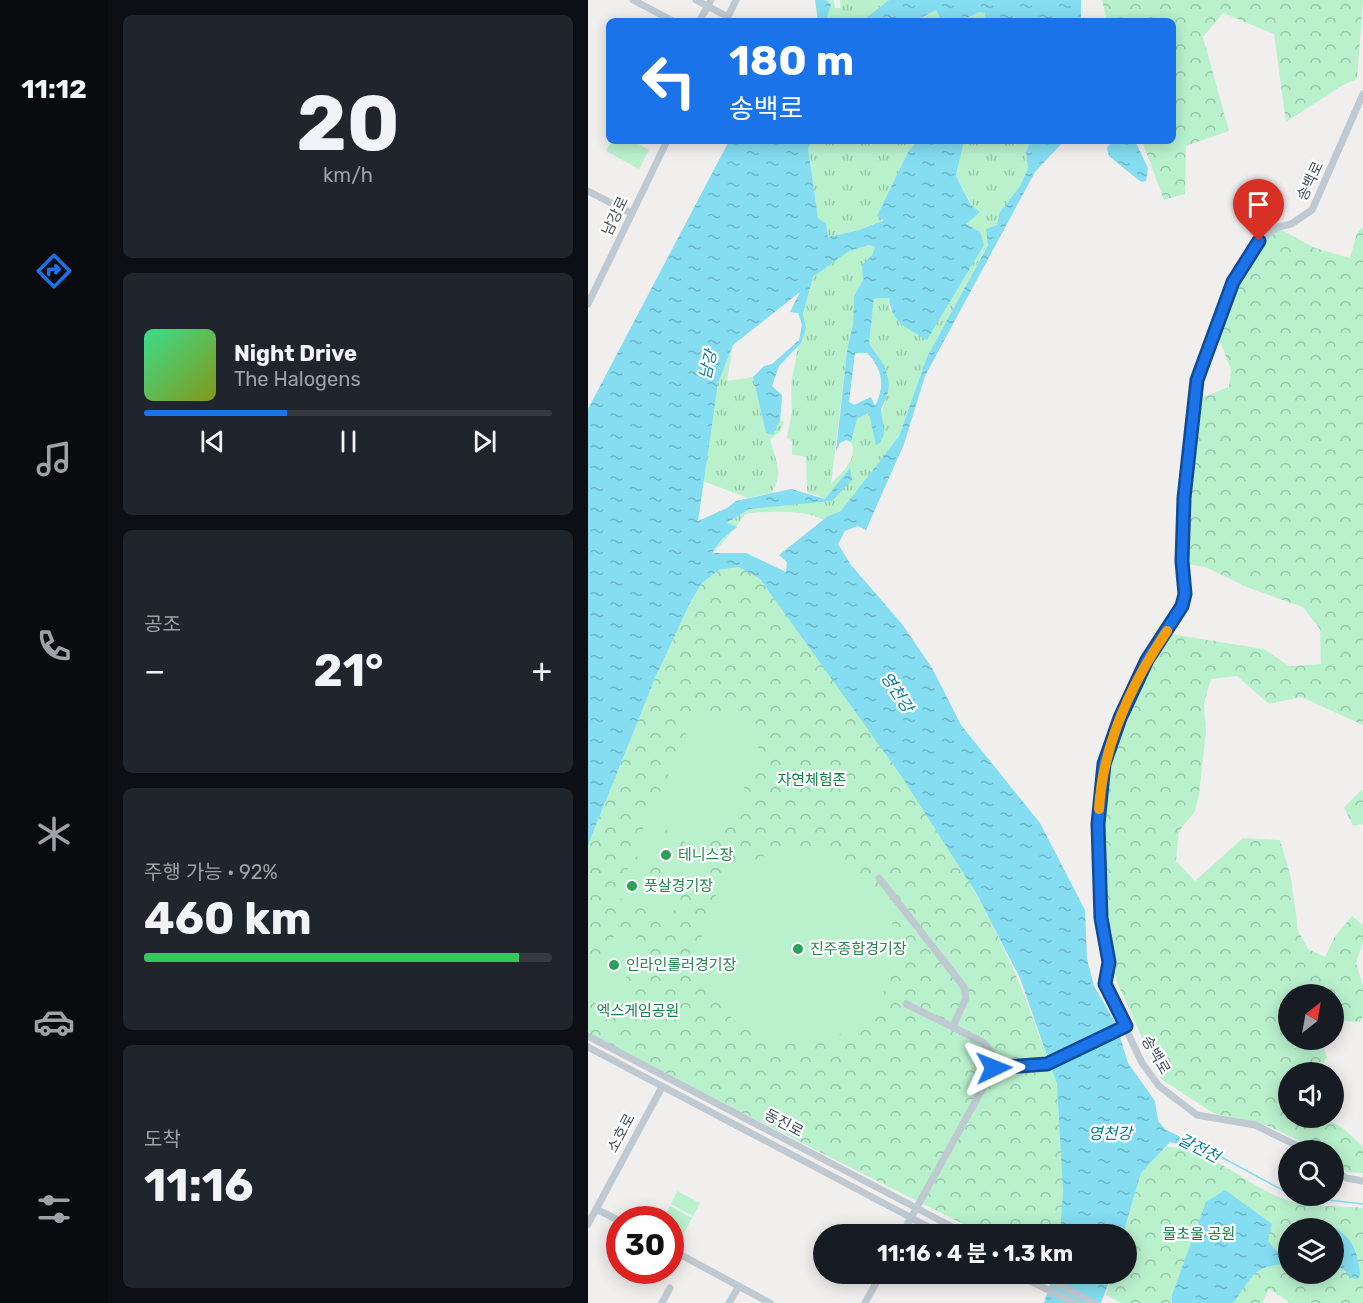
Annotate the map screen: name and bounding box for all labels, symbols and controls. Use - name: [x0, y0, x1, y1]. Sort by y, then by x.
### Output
- text: 180 m: [729, 36, 854, 86]
- icon: left: [630, 42, 708, 120]
- text: 11:12: [21, 73, 87, 105]
- text: 20: [296, 77, 400, 170]
- text: 송백로: [729, 93, 804, 125]
- street label: 송백로: [1293, 158, 1327, 204]
- text: km/h: [323, 163, 373, 187]
- pin: [1233, 179, 1284, 241]
- icon: arrive: [1242, 188, 1275, 221]
- street label: 남강로: [598, 193, 632, 239]
- icon: directions: [33, 250, 75, 292]
- text: Night Drive: [234, 340, 357, 367]
- water label: 남강: [695, 346, 721, 382]
- text: The Halogens: [234, 367, 361, 391]
- icon: previous: [196, 425, 229, 458]
- icon: pause: [332, 425, 365, 458]
- icon: next: [468, 425, 501, 458]
- icon: music: [33, 438, 75, 480]
- text: 공조: [144, 612, 181, 636]
- icon: phone: [33, 625, 75, 667]
- text: 21°: [313, 644, 384, 697]
- text: −: [144, 651, 165, 690]
- text: +: [531, 651, 552, 690]
- water label: 영천강: [877, 668, 918, 718]
- park label: 자연체험존: [777, 771, 847, 789]
- icon: climate: [33, 813, 75, 855]
- place label: 테니스장: [678, 846, 733, 864]
- marker: 테니스장: [659, 848, 673, 862]
- text: 주행 가능 · 92%: [144, 860, 278, 884]
- place label: 풋살경기장: [644, 877, 713, 895]
- marker: 풋살경기장: [625, 879, 639, 893]
- text: 460 km: [144, 892, 312, 945]
- place label: 진주종합경기장: [810, 940, 907, 958]
- marker: 진주종합경기장: [791, 942, 805, 956]
- place label: 인라인롤러경기장: [626, 956, 737, 974]
- marker: 인라인롤러경기장: [607, 958, 621, 972]
- north arrow: [1278, 984, 1344, 1050]
- map controls: [1278, 984, 1344, 1284]
- icon: car: [33, 1001, 75, 1043]
- park label: 엑스게임공원: [597, 1002, 679, 1020]
- street label: 송백로: [1138, 1033, 1174, 1077]
- position arrow: [962, 1036, 1026, 1100]
- button: sound: [1278, 1062, 1344, 1128]
- street label: 동진로: [761, 1105, 807, 1141]
- street label: 소호로: [603, 1110, 639, 1156]
- water label: 영천강: [1088, 1124, 1134, 1143]
- text: 도착: [144, 1127, 181, 1151]
- water label: 갈전천: [1175, 1130, 1225, 1168]
- button: search: [1278, 1140, 1344, 1206]
- text: 11:16: [144, 1159, 254, 1212]
- icon: filters: [33, 1188, 75, 1230]
- speed limit sign: 30: [606, 1206, 684, 1284]
- button: layers: [1278, 1218, 1344, 1284]
- park label: 물초울 공원: [1163, 1225, 1235, 1243]
- text: 11:16 · 4 분 · 1.3 km: [877, 1240, 1073, 1267]

